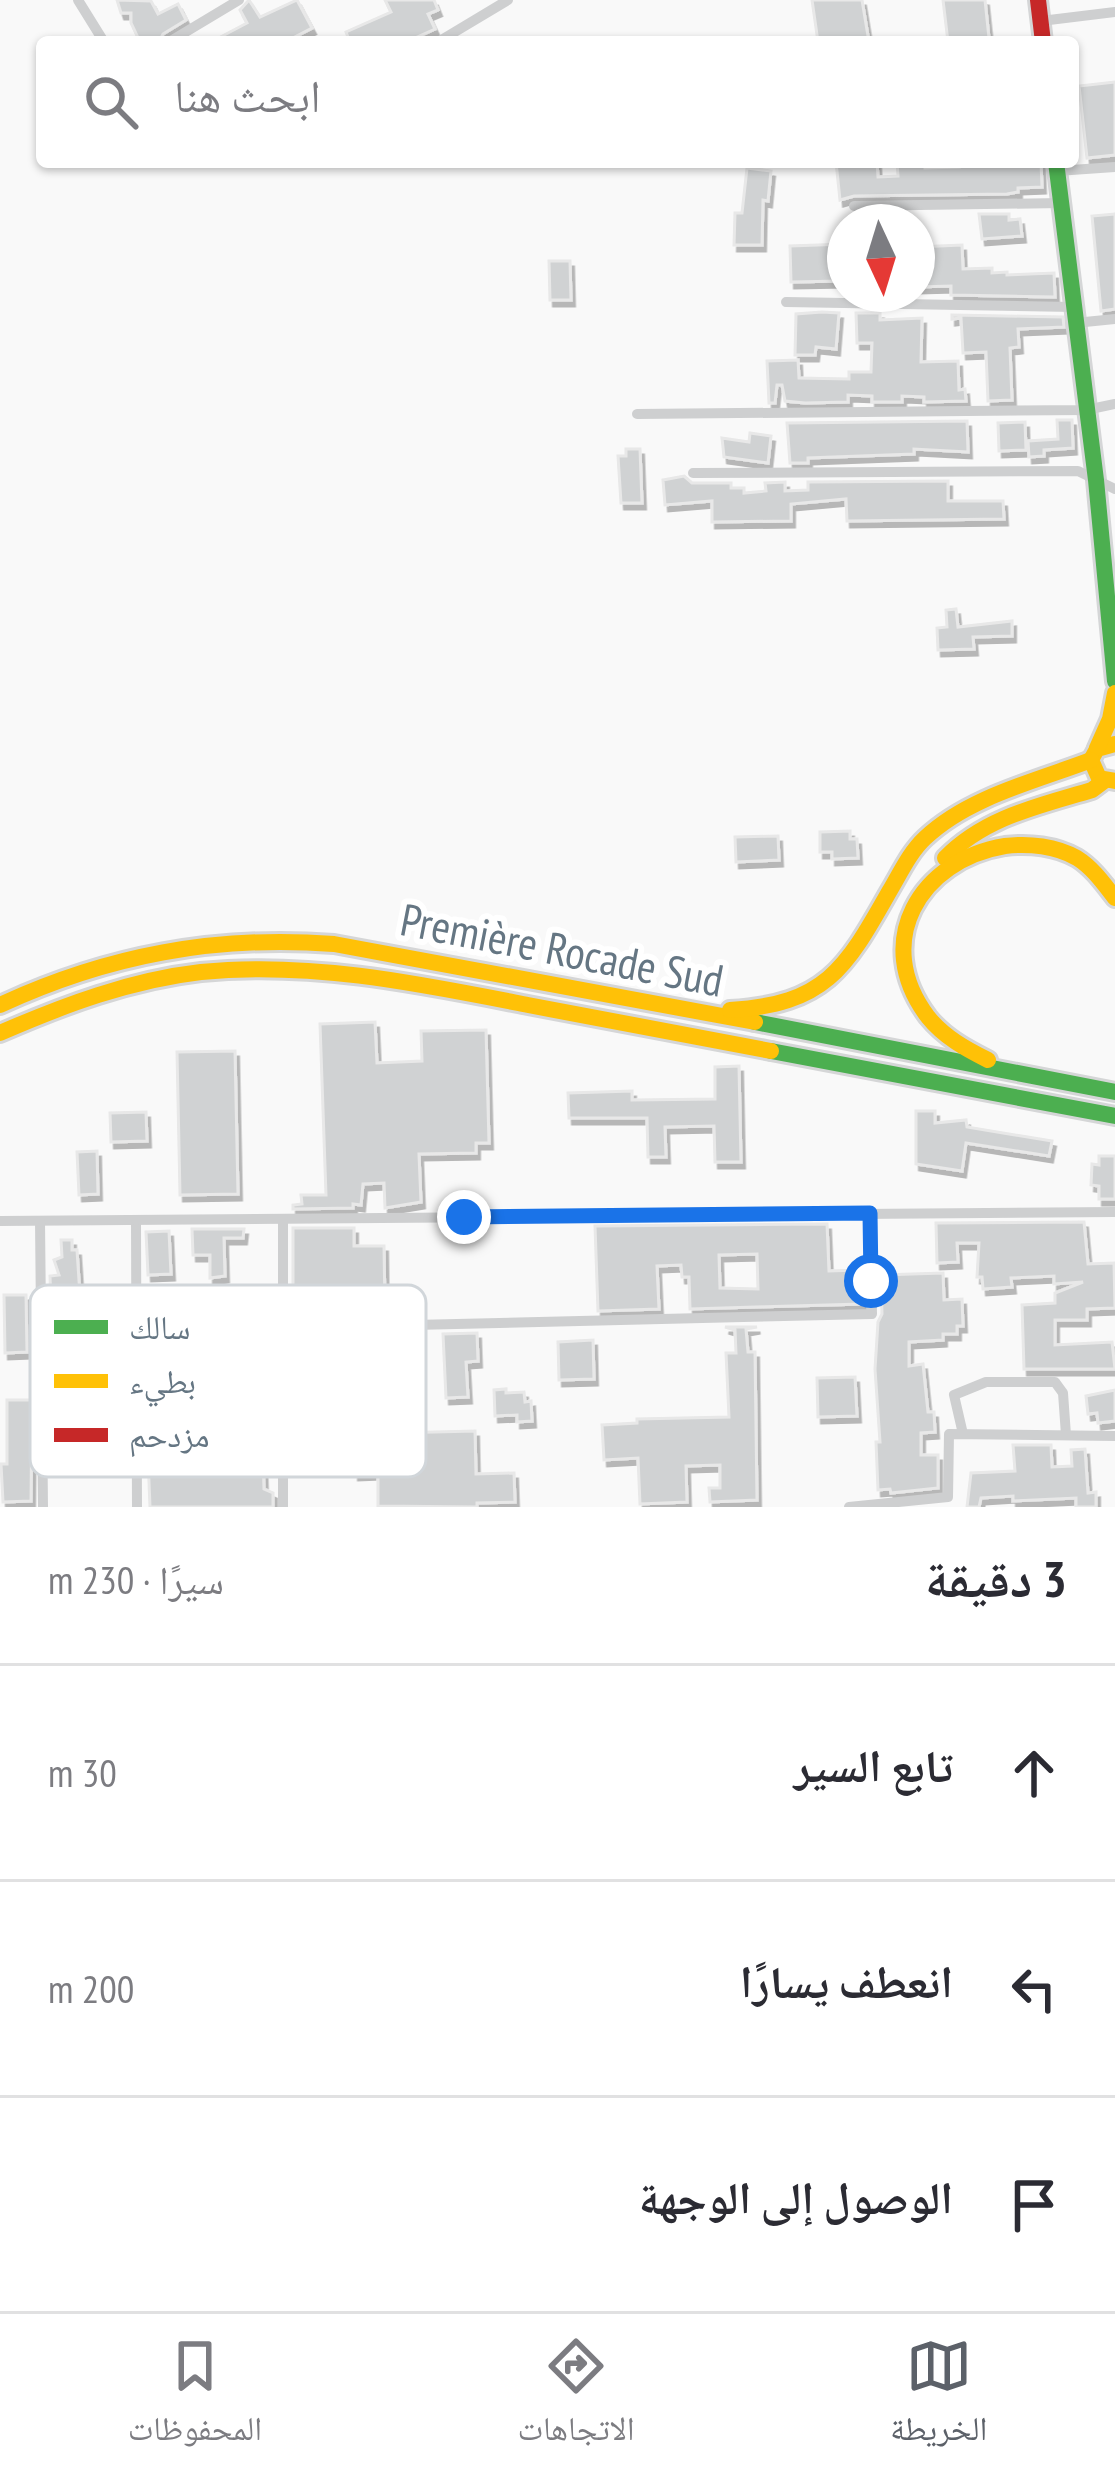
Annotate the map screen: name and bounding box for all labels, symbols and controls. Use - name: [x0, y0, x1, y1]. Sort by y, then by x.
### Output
- search box: [36, 36, 1079, 168]
- text: ابحث هنا: [174, 66, 321, 124]
- icon: search: [78, 69, 144, 135]
- north arrow: [827, 204, 935, 312]
- street label: Première Rocade Sud: [396, 889, 728, 1009]
- route end: [437, 1190, 491, 1244]
- route start: [844, 1254, 898, 1308]
- legend: [30, 1285, 426, 1477]
- text: سالك: [129, 1305, 190, 1348]
- text: بطيء: [129, 1359, 196, 1407]
- text: مزدحم: [129, 1413, 209, 1458]
- text: 3 دقيقة: [925, 1545, 1067, 1611]
- text: سيرًا · 230 m: [48, 1554, 224, 1605]
- text: تابع السير: [794, 1736, 953, 1794]
- icon: ahead: [1001, 1740, 1067, 1806]
- text: 30 m: [48, 1747, 117, 1798]
- text: انعطف يسارًا: [740, 1952, 953, 2010]
- icon: left: [1001, 1956, 1067, 2022]
- text: 200 m: [48, 1963, 134, 2014]
- text: الوصول إلى الوجهة: [639, 2168, 953, 2226]
- icon: arrive: [1001, 2172, 1067, 2238]
- tab: المحفوظات: [128, 2333, 262, 2461]
- tab: الاتجاهات: [517, 2333, 635, 2461]
- tab: الخريطة: [890, 2333, 987, 2461]

